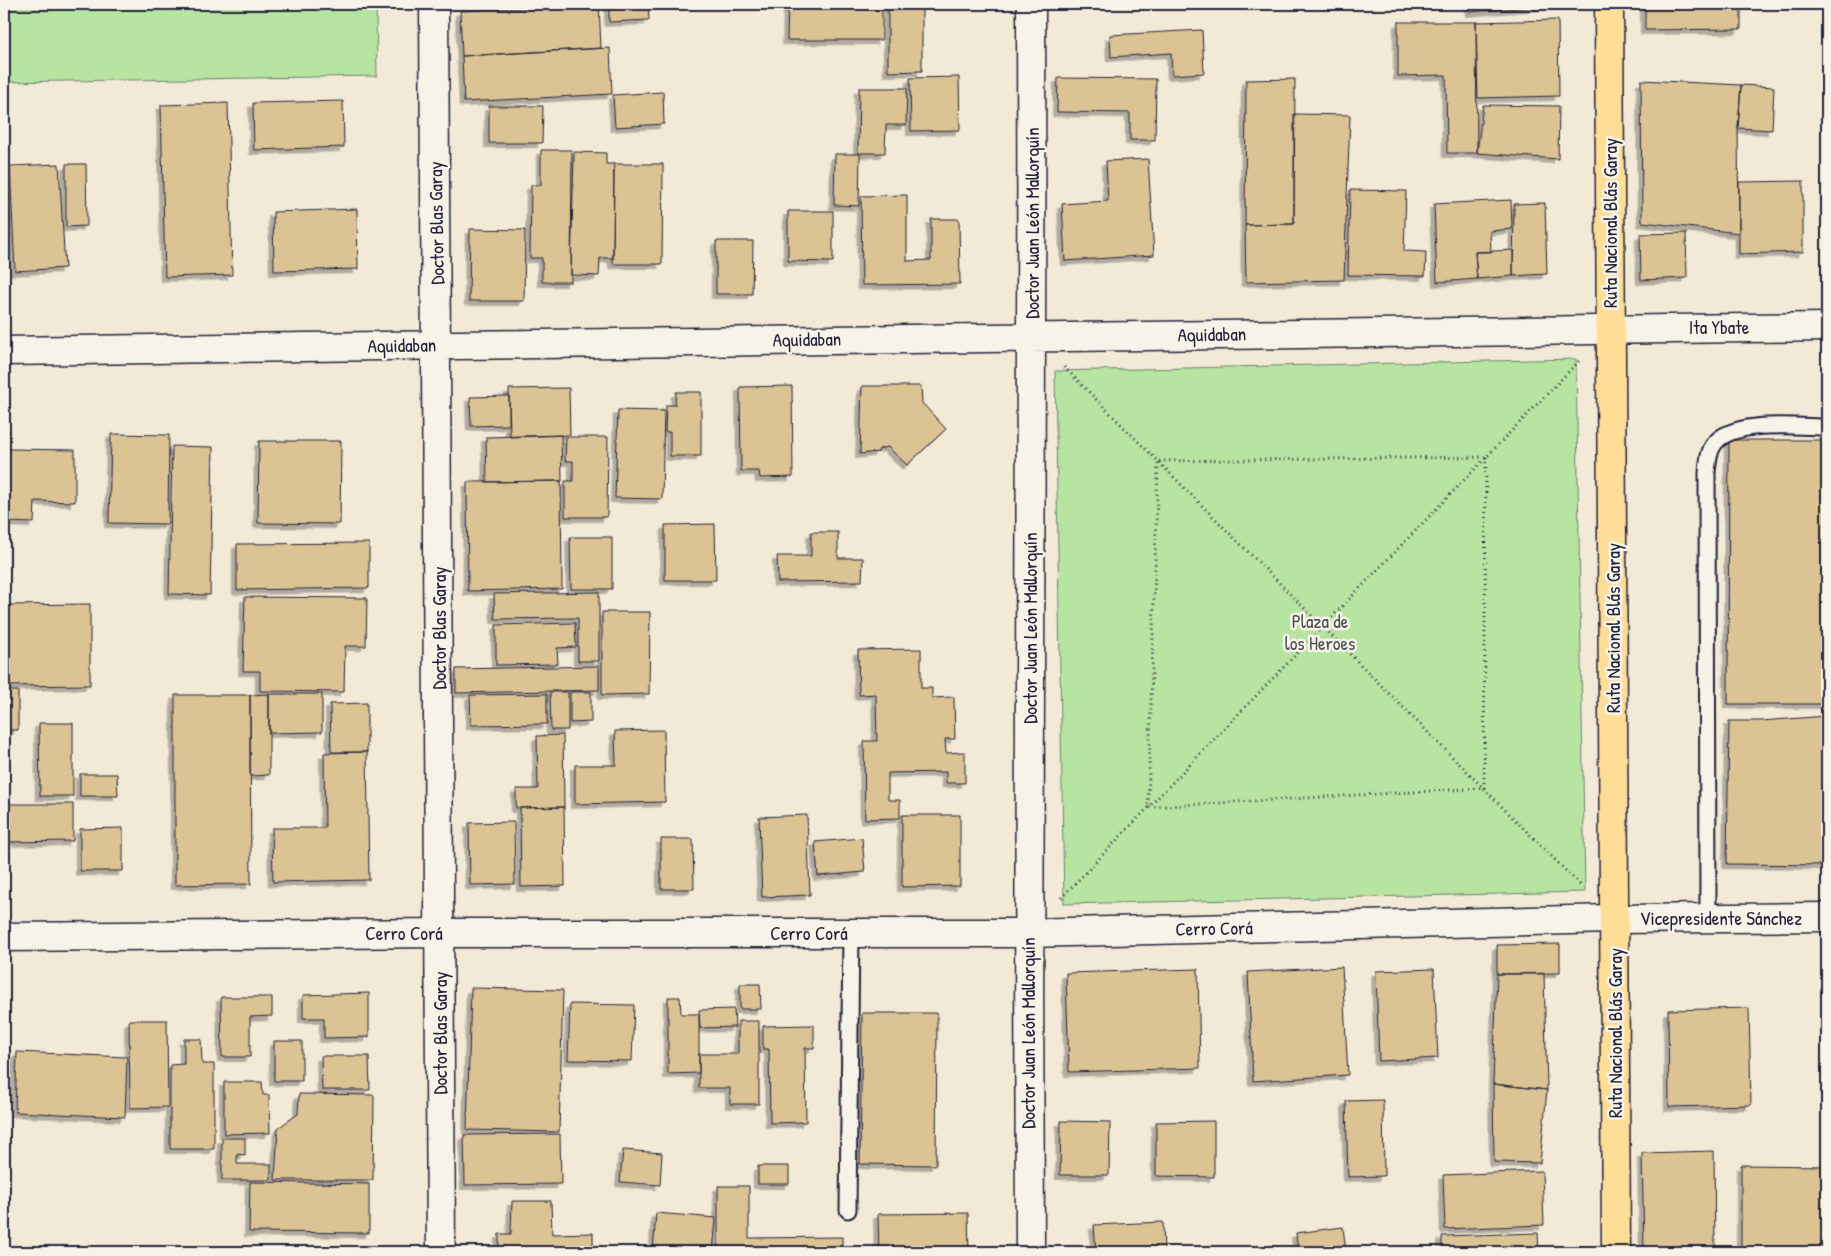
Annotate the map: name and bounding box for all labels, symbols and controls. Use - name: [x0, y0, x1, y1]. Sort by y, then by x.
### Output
- street label: Doctor Juan León Mallorquín: [1019, 127, 1045, 319]
- street label: Ruta Nacional Blás Garay: [1597, 138, 1623, 308]
- street label: Doctor Blas Garay: [422, 161, 450, 285]
- street label: Ita Ybate: [1689, 314, 1750, 340]
- street label: Aquidaban: [1177, 320, 1247, 348]
- street label: Aquidaban: [772, 325, 842, 353]
- street label: Aquidaban: [367, 331, 437, 359]
- street label: Doctor Juan León Mallorquín: [1017, 532, 1043, 724]
- street label: Ruta Nacional Blás Garay: [1600, 543, 1626, 713]
- street label: Doctor Blas Garay: [426, 566, 452, 690]
- park label: Plaza de los Heroes: [1285, 608, 1355, 656]
- street label: Vicepresidente Sánchez: [1640, 905, 1802, 931]
- street label: Cerro Corá: [1175, 914, 1254, 942]
- street label: Cerro Corá: [365, 920, 443, 946]
- street label: Cerro Corá: [770, 920, 848, 946]
- street label: Doctor Juan León Mallorquín: [1015, 937, 1041, 1129]
- street label: Ruta Nacional Blás Garay: [1602, 948, 1628, 1118]
- street label: Doctor Blas Garay: [427, 971, 453, 1095]

